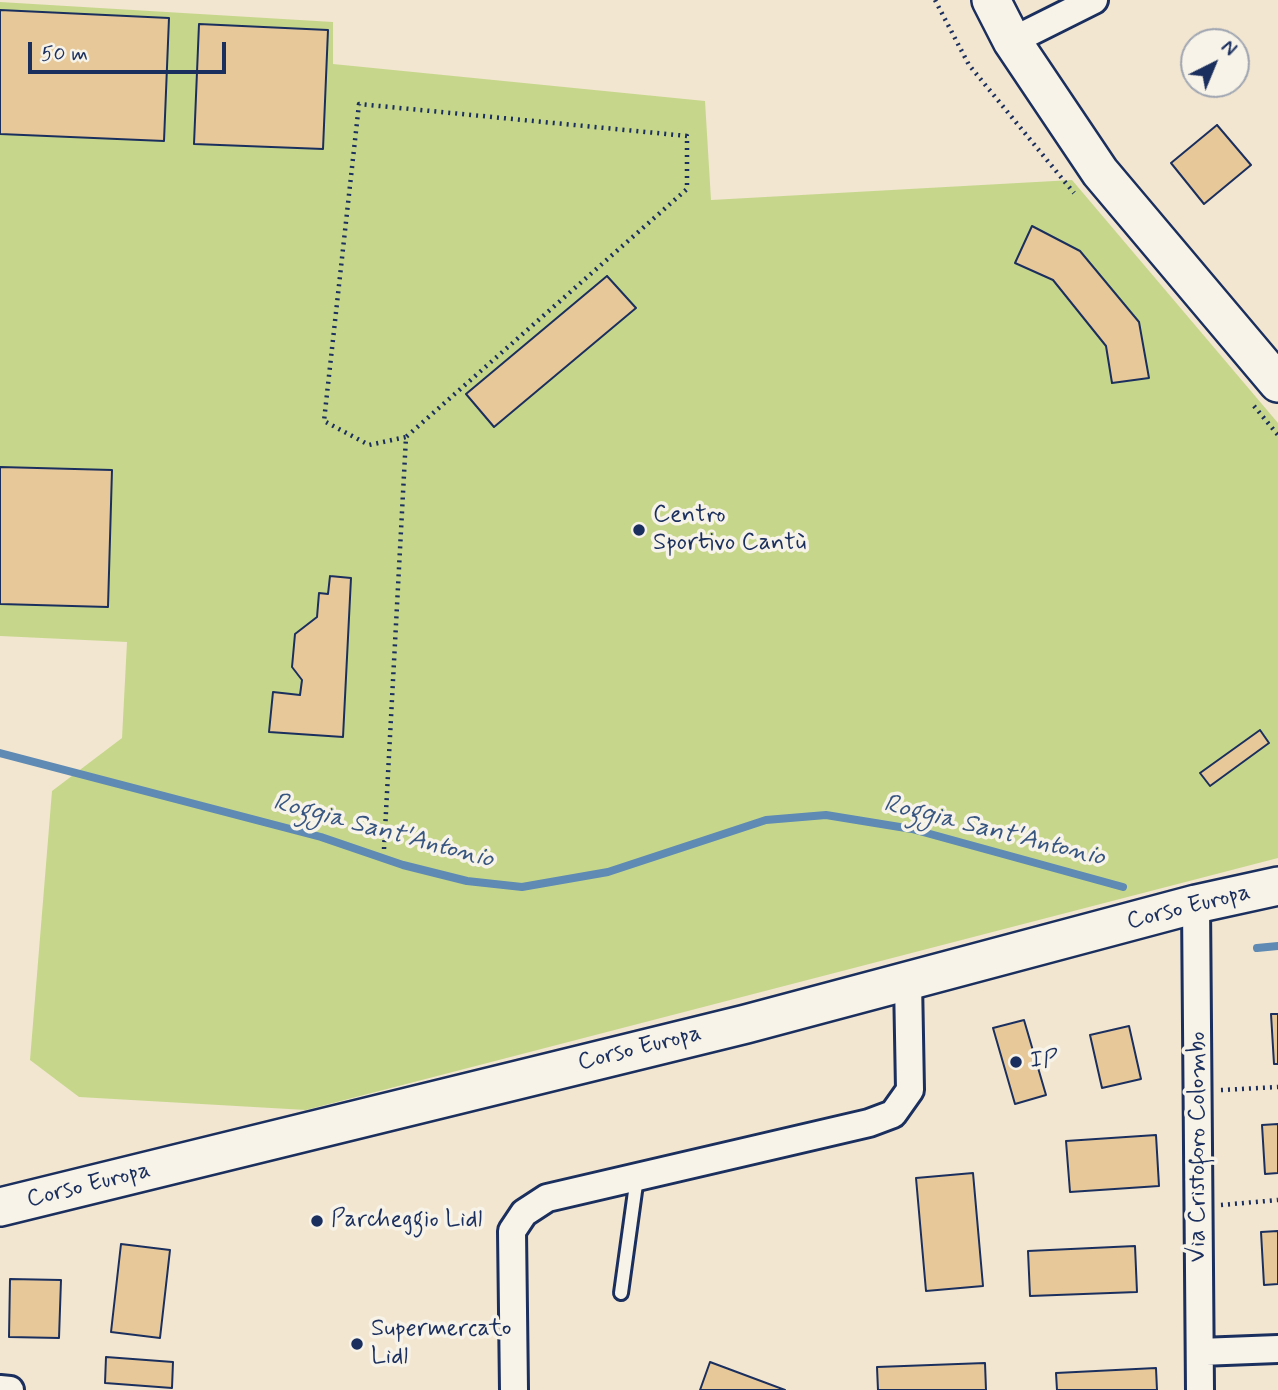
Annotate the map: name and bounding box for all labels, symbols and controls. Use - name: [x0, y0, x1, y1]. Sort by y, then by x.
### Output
- scale bar: [32, 28, 229, 72]
- north arrow: [1180, 28, 1250, 98]
- text: N: [1215, 35, 1241, 62]
- text: 50 m: [41, 40, 88, 68]
- place label: Centro Sportivo Cantù: [653, 502, 806, 558]
- marker: Centro Sportivo Cantù: [631, 522, 647, 538]
- water label: Roggia Sant'Antonio: [269, 788, 497, 876]
- water label: Roggia Sant'Antonio: [880, 789, 1108, 875]
- street label: Corso Europa: [1124, 879, 1254, 937]
- street label: Corso Europa: [575, 1020, 705, 1078]
- street label: Via Cristoforo Colombo: [1185, 1031, 1213, 1263]
- place label: IP: [1030, 1048, 1058, 1076]
- marker: IP: [1008, 1054, 1024, 1070]
- street label: Corso Europa: [24, 1157, 154, 1215]
- place label: Parcheggio Lidl: [331, 1207, 482, 1235]
- marker: Parcheggio Lidl: [309, 1213, 325, 1229]
- place label: Supermercato Lidl: [371, 1316, 512, 1372]
- marker: Supermercato Lidl: [349, 1336, 365, 1352]

